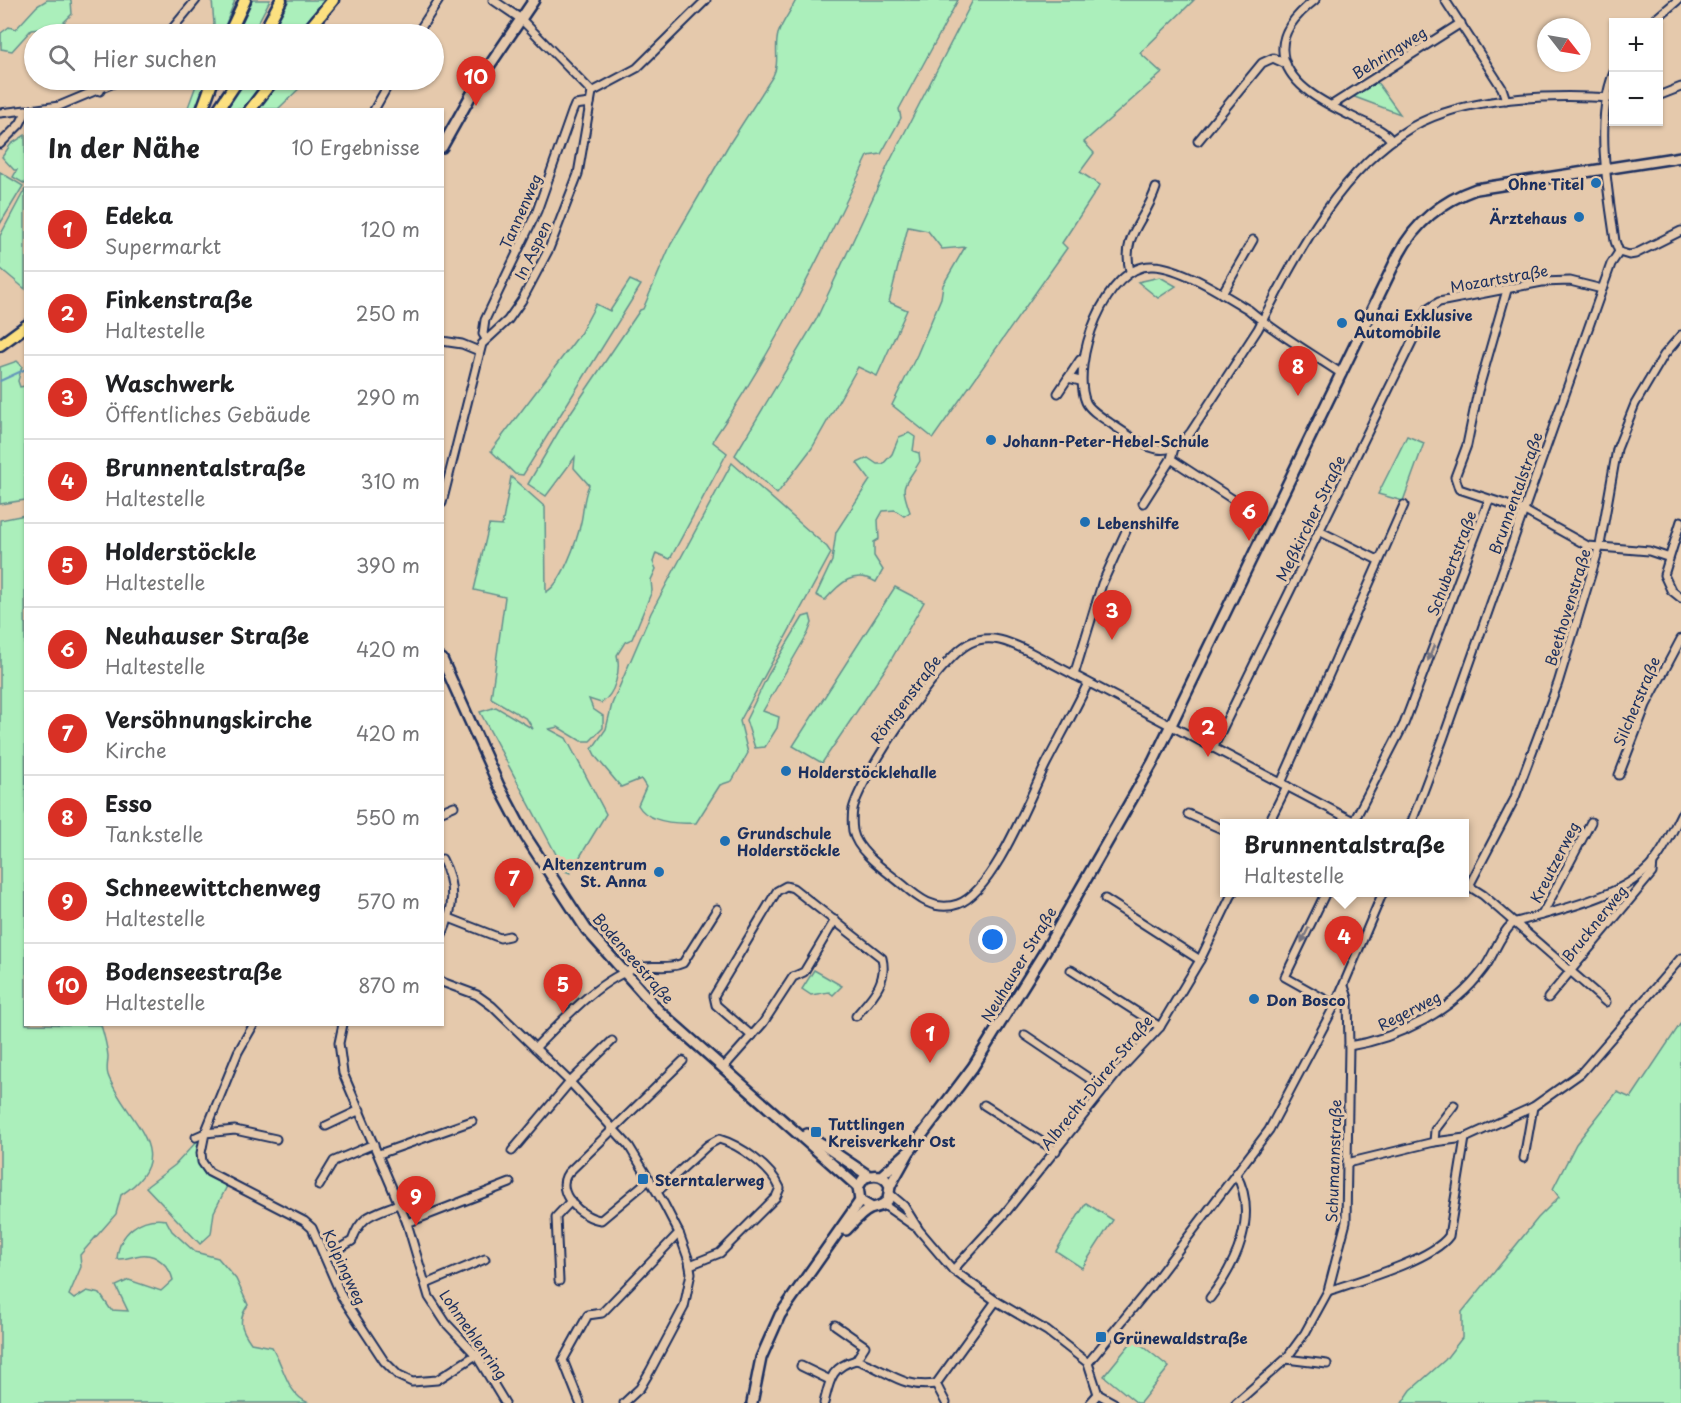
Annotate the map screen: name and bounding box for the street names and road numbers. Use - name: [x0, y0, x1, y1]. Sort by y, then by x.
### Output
- street label: Behringweg: [1347, 20, 1431, 84]
- street label: Tannenweg: [493, 170, 547, 252]
- street label: In Aspen: [508, 217, 556, 283]
- street label: Mozartstraße: [1448, 258, 1550, 298]
- street label: Brunnentalstraße: [1482, 429, 1548, 557]
- street label: Meßkircher Straße: [1269, 451, 1351, 585]
- street label: Schubertstraße: [1420, 507, 1482, 619]
- street label: Beethovenstraße: [1538, 546, 1596, 668]
- street label: Röntgenstraße: [864, 650, 946, 748]
- street label: Silcherstraße: [1607, 653, 1665, 749]
- street label: Kreutzerweg: [1524, 817, 1584, 907]
- street label: Brucknerweg: [1556, 880, 1632, 966]
- street label: Neuhauser Straße: [974, 902, 1062, 1026]
- street label: Bodenseestraße: [588, 907, 680, 1009]
- street label: Regerweg: [1373, 984, 1445, 1036]
- street label: Albrecht-Dürer-Straße: [1034, 1010, 1158, 1154]
- street label: Schumannstraße: [1319, 1099, 1347, 1223]
- street label: Kolpingweg: [317, 1225, 373, 1309]
- street label: Lohmehlenring: [434, 1284, 514, 1384]

